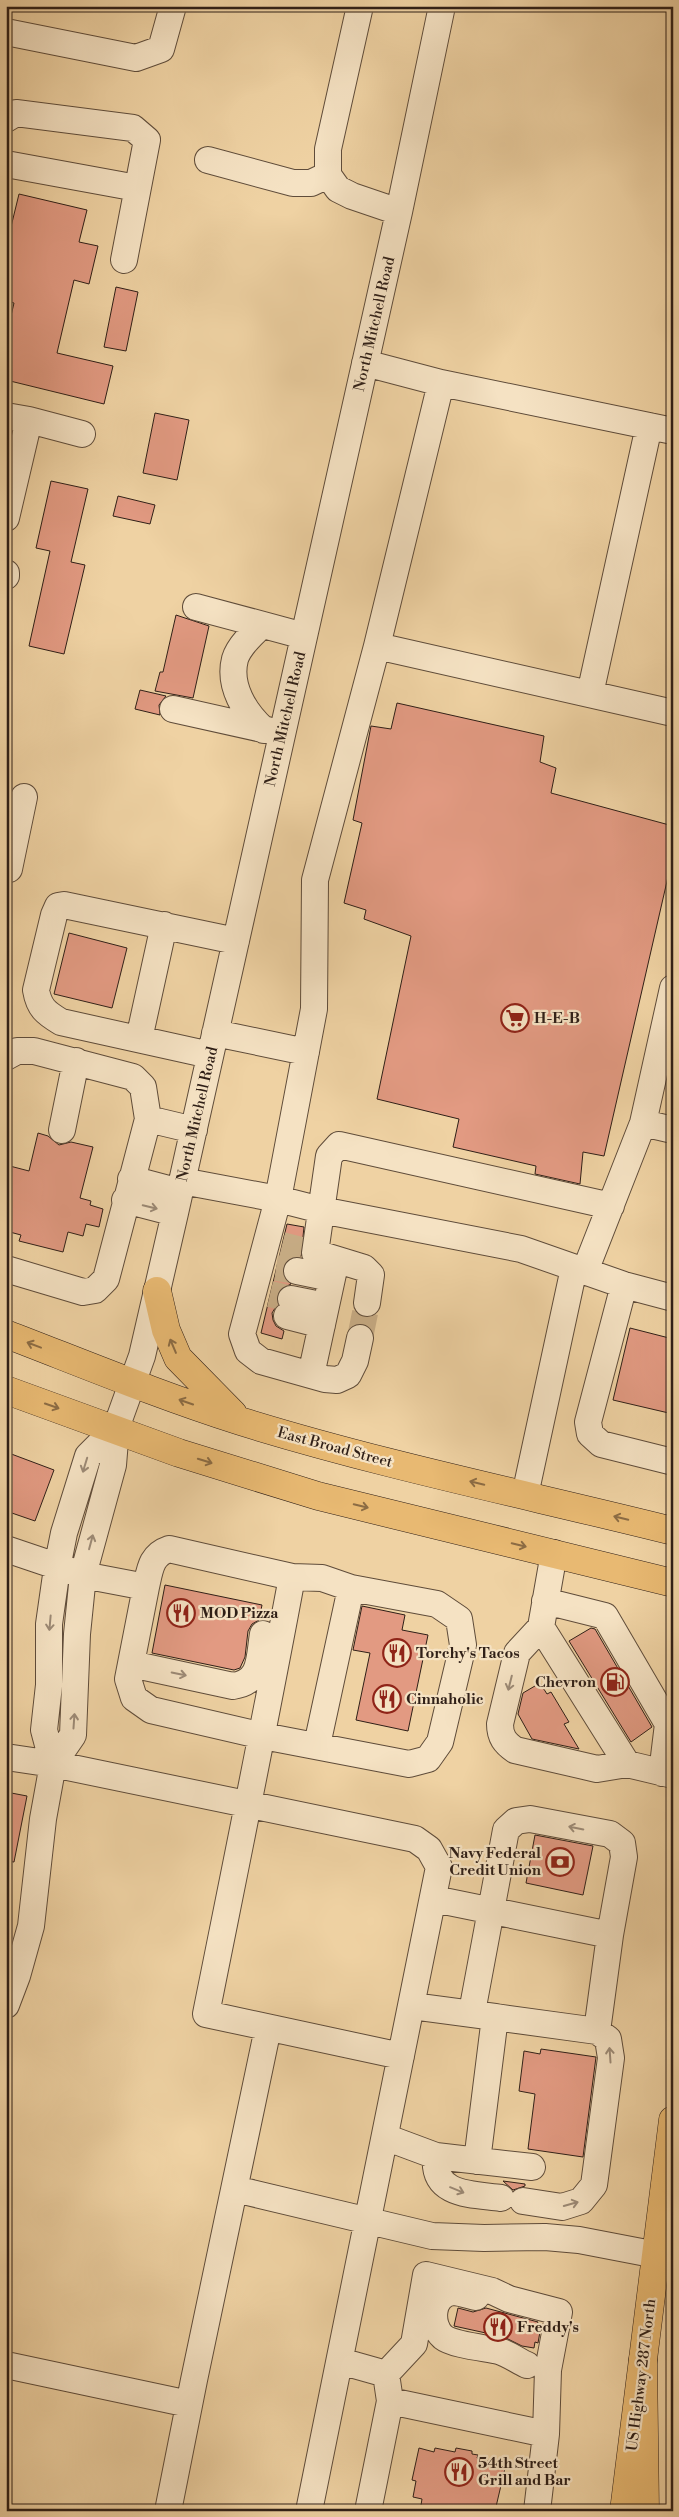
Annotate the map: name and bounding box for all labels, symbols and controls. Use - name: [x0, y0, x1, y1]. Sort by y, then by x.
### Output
- street label: North Mitchell Road: [350, 254, 399, 393]
- street label: North Mitchell Road: [261, 649, 310, 788]
- supermarket icon: H-E-B: [500, 1003, 530, 1033]
- place label: H-E-B: [534, 1009, 580, 1028]
- street label: North Mitchell Road: [173, 1044, 222, 1183]
- one-way arrow: [142, 1203, 158, 1212]
- one-way arrow: [167, 1339, 177, 1354]
- one-way arrow: [27, 1340, 42, 1349]
- one-way arrow: [179, 1397, 194, 1406]
- one-way arrow: [44, 1402, 59, 1411]
- street label: East Broad Street: [275, 1423, 395, 1472]
- one-way arrow: [80, 1456, 89, 1472]
- one-way arrow: [197, 1457, 212, 1466]
- one-way arrow: [470, 1478, 486, 1487]
- one-way arrow: [352, 1502, 368, 1511]
- one-way arrow: [613, 1513, 629, 1522]
- one-way arrow: [87, 1535, 96, 1551]
- one-way arrow: [510, 1541, 526, 1550]
- restaurant icon: MOD Pizza: [166, 1598, 196, 1628]
- place label: MOD Pizza: [200, 1604, 279, 1623]
- one-way arrow: [45, 1614, 55, 1630]
- restaurant icon: Torchy's Tacos: [382, 1638, 412, 1668]
- place label: Torchy's Tacos: [416, 1644, 520, 1663]
- fuel station icon: Chevron: [600, 1667, 630, 1697]
- one-way arrow: [171, 1670, 187, 1679]
- place label: Chevron: [535, 1673, 597, 1692]
- one-way arrow: [505, 1675, 514, 1691]
- restaurant icon: Cinnaholic: [372, 1684, 402, 1714]
- place label: Cinnaholic: [406, 1690, 484, 1709]
- one-way arrow: [70, 1713, 79, 1729]
- one-way arrow: [569, 1823, 585, 1832]
- place label: Navy Federal Credit Union: [449, 1844, 542, 1880]
- bank icon: Navy Federal Credit Union: [545, 1847, 575, 1877]
- one-way arrow: [605, 2047, 614, 2063]
- one-way arrow: [449, 2186, 464, 2196]
- one-way arrow: [563, 2199, 579, 2209]
- street label: US Highway 287 North: [623, 2298, 660, 2452]
- restaurant icon: Freddy's: [483, 2312, 513, 2342]
- place label: Freddy's: [517, 2318, 579, 2337]
- place label: 54th Street Grill and Bar: [478, 2454, 571, 2490]
- restaurant icon: 54th Street Grill and Bar: [444, 2457, 474, 2487]

